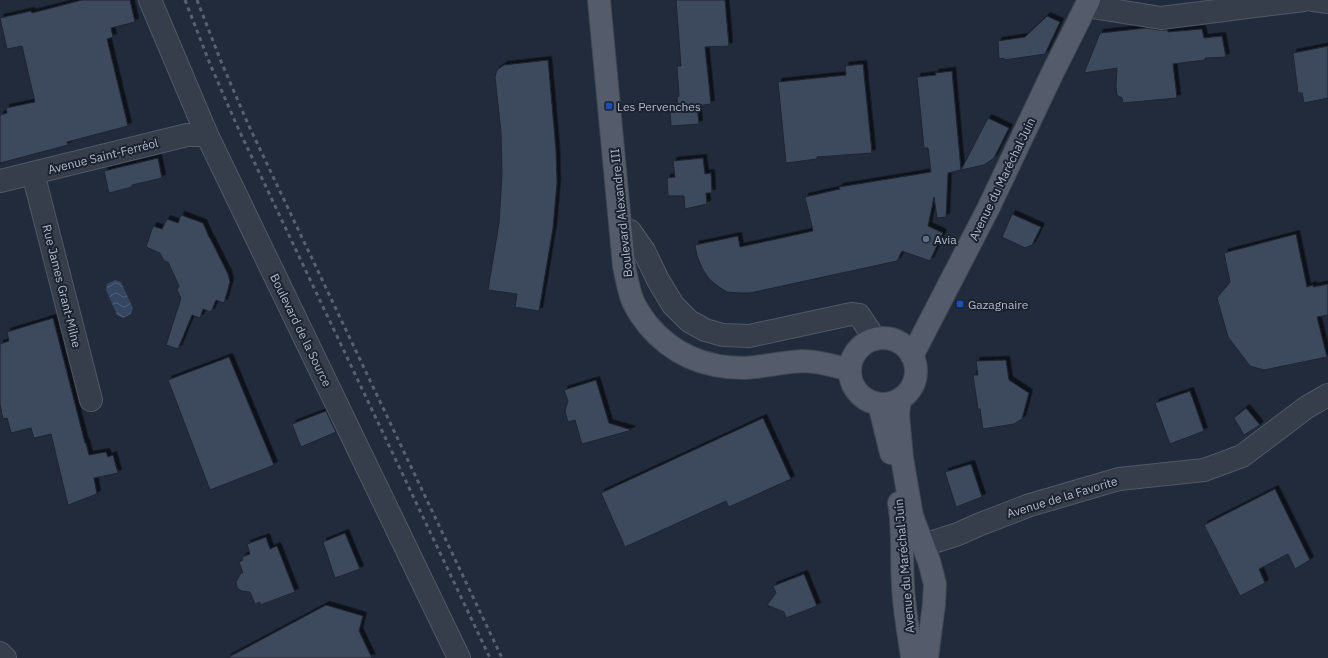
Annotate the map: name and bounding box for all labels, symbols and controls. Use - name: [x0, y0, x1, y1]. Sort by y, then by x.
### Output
- place label: Les Pervenches: [617, 99, 701, 114]
- marker: Les Pervenches: [604, 101, 614, 111]
- street label: Avenue du Maréchal Juin: [966, 115, 1038, 243]
- street label: Avenue Saint-Ferréol: [46, 135, 160, 177]
- street label: Boulevard Alexandre III: [607, 148, 635, 278]
- street label: Rue James Grant-Milne: [39, 223, 85, 349]
- place label: Avia: [934, 232, 957, 247]
- marker: Avia: [921, 234, 931, 244]
- street label: Boulevard de la Source: [267, 271, 335, 389]
- place label: Gazagnaire: [968, 297, 1029, 312]
- marker: Gazagnaire: [955, 299, 965, 309]
- street label: Avenue de la Favorite: [1005, 473, 1120, 521]
- street label: Avenue du Maréchal Juin: [891, 498, 917, 634]

